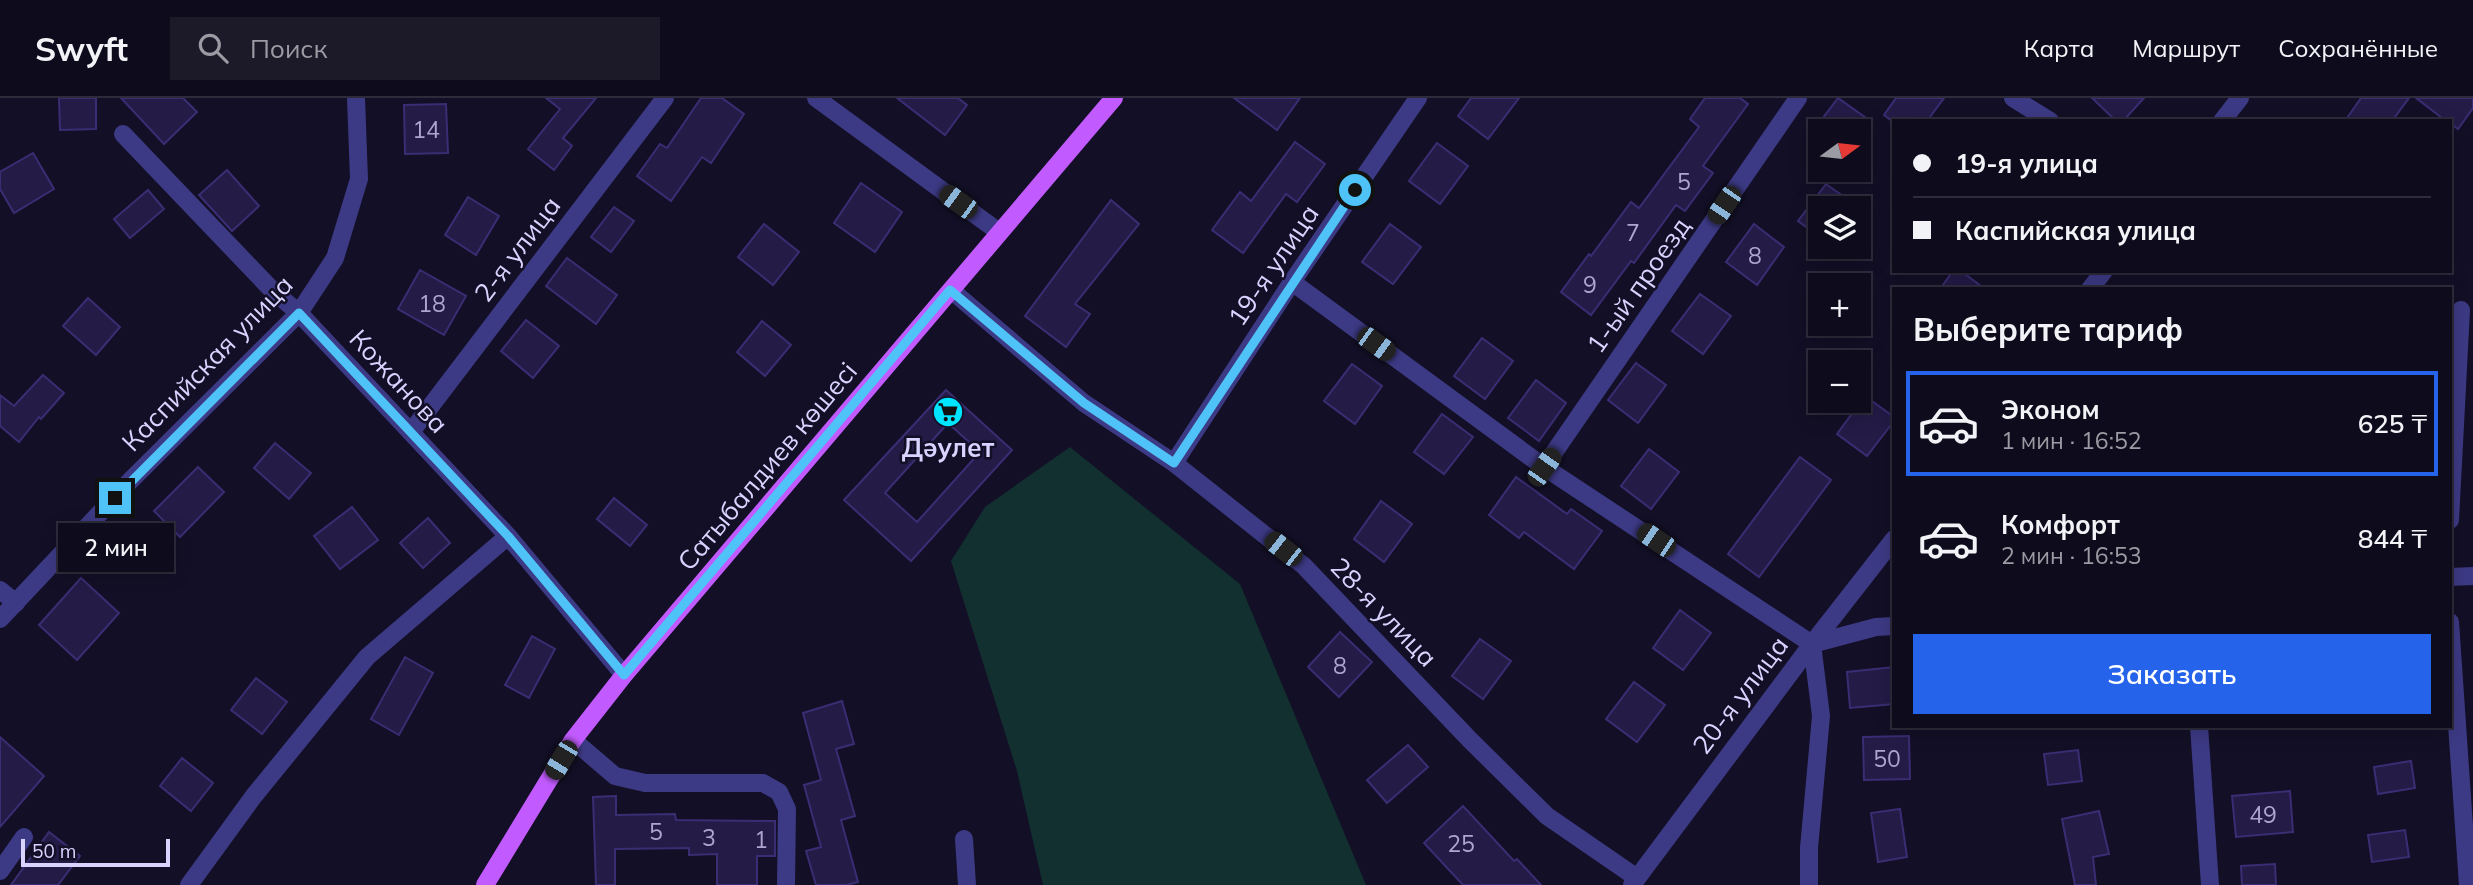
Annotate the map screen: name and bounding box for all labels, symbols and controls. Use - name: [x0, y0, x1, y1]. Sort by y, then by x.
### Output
- search box: [170, 17, 660, 80]
- text: Swyft: [35, 28, 128, 69]
- icon: search: [194, 29, 232, 67]
- text: Поиск: [250, 32, 328, 65]
- text: Карта: [2024, 33, 2094, 63]
- text: Маршрут: [2132, 33, 2240, 63]
- text: Сохранённые: [2278, 33, 2438, 63]
- house number: 14: [412, 115, 440, 144]
- north arrow: [1808, 119, 1871, 182]
- map controls: [1808, 119, 1871, 413]
- text: 19-я улица: [1955, 147, 2098, 180]
- house number: 5: [1677, 167, 1691, 196]
- route start: [1339, 174, 1371, 206]
- car: [935, 181, 982, 223]
- car: [1704, 182, 1745, 228]
- street label: 2-я улица: [467, 190, 567, 308]
- button: layers: [1808, 196, 1871, 259]
- street label: 19-я улица: [1220, 198, 1326, 332]
- street label: 1-ый проезд: [1579, 210, 1697, 359]
- text: Каспийская улица: [1955, 214, 2196, 247]
- house number: 7: [1626, 218, 1640, 247]
- house number: 8: [1748, 241, 1762, 270]
- street label: Каспийская улица: [114, 268, 300, 458]
- house number: 9: [1583, 270, 1597, 299]
- button: +: [1808, 273, 1871, 336]
- house number: 18: [418, 289, 446, 318]
- text: Выберите тариф: [1913, 309, 2183, 349]
- street label: Кожанова: [343, 322, 455, 440]
- car: [1353, 323, 1400, 365]
- button: −: [1808, 350, 1871, 413]
- street label: Сатыбалдиев көшесі: [670, 355, 864, 577]
- icon: car: [1917, 392, 1980, 455]
- text: Эконом: [2001, 393, 2100, 426]
- supermarket icon: Дәулет: [931, 395, 965, 429]
- text: 625 ₸: [2358, 407, 2427, 440]
- text: 1 мин · 16:52: [2001, 426, 2141, 455]
- place label: Дәулет: [902, 431, 995, 464]
- car: [1524, 444, 1565, 490]
- route end: [99, 482, 131, 514]
- icon: car: [1917, 507, 1980, 570]
- text: Комфорт: [2001, 508, 2120, 541]
- car: [1633, 520, 1680, 560]
- callout: 2 мин: [57, 522, 173, 572]
- text: 844 ₸: [2358, 522, 2427, 555]
- car: [1260, 528, 1307, 570]
- text: 2 мин: [84, 533, 148, 562]
- text: 2 мин · 16:53: [2001, 541, 2141, 570]
- street label: 28-я улица: [1324, 551, 1444, 673]
- street label: 20-я улица: [1685, 630, 1795, 760]
- button: Заказать: [1913, 634, 2431, 714]
- house number: 8: [1333, 651, 1347, 679]
- car: [542, 737, 581, 783]
- house number: 50: [1873, 744, 1901, 773]
- house number: 49: [2249, 800, 2277, 829]
- house number: 5: [649, 817, 663, 846]
- house number: 3: [702, 823, 716, 852]
- house number: 1: [754, 825, 768, 854]
- house number: 25: [1447, 829, 1475, 858]
- scale bar: [21, 836, 170, 868]
- text: 50 m: [32, 839, 76, 863]

